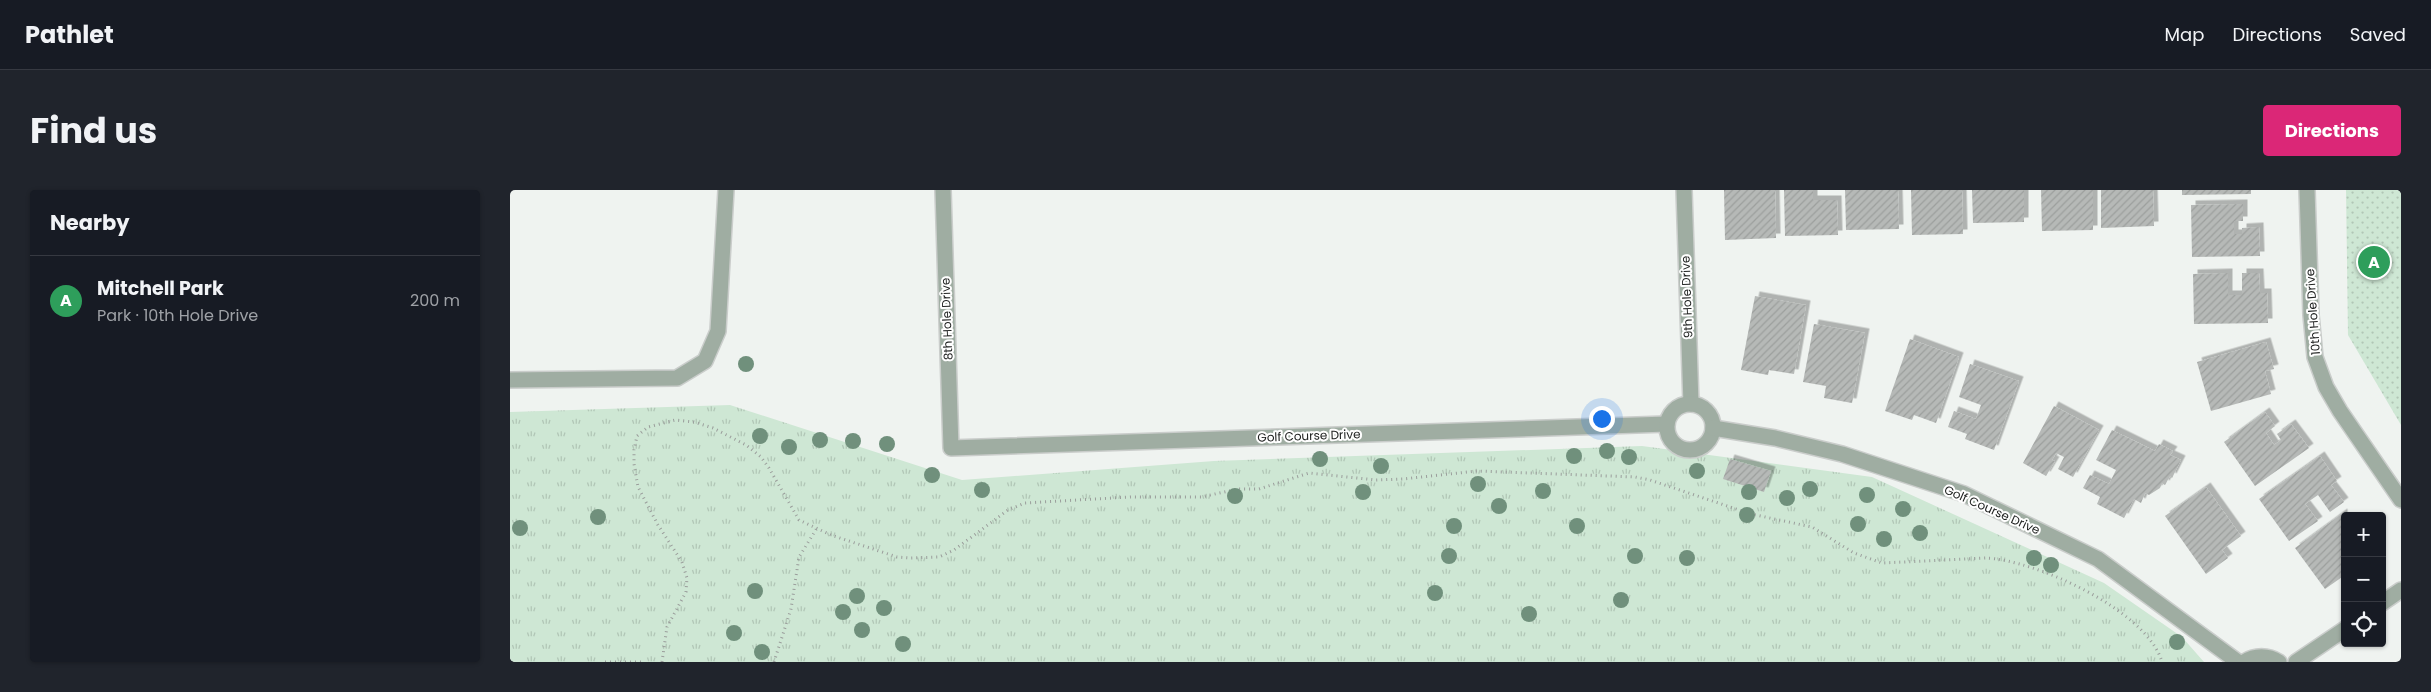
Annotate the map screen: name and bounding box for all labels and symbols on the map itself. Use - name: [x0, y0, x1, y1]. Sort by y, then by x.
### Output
- pin: A: [2358, 243, 2390, 281]
- street label: 9th Hole Drive: [1677, 256, 1696, 339]
- street label: 10th Hole Drive: [2301, 268, 2324, 356]
- street label: 8th Hole Drive: [937, 277, 956, 361]
- your location: [1589, 406, 1615, 432]
- street label: Golf Course Drive: [1257, 425, 1361, 446]
- street label: Golf Course Drive: [1942, 481, 2043, 538]

